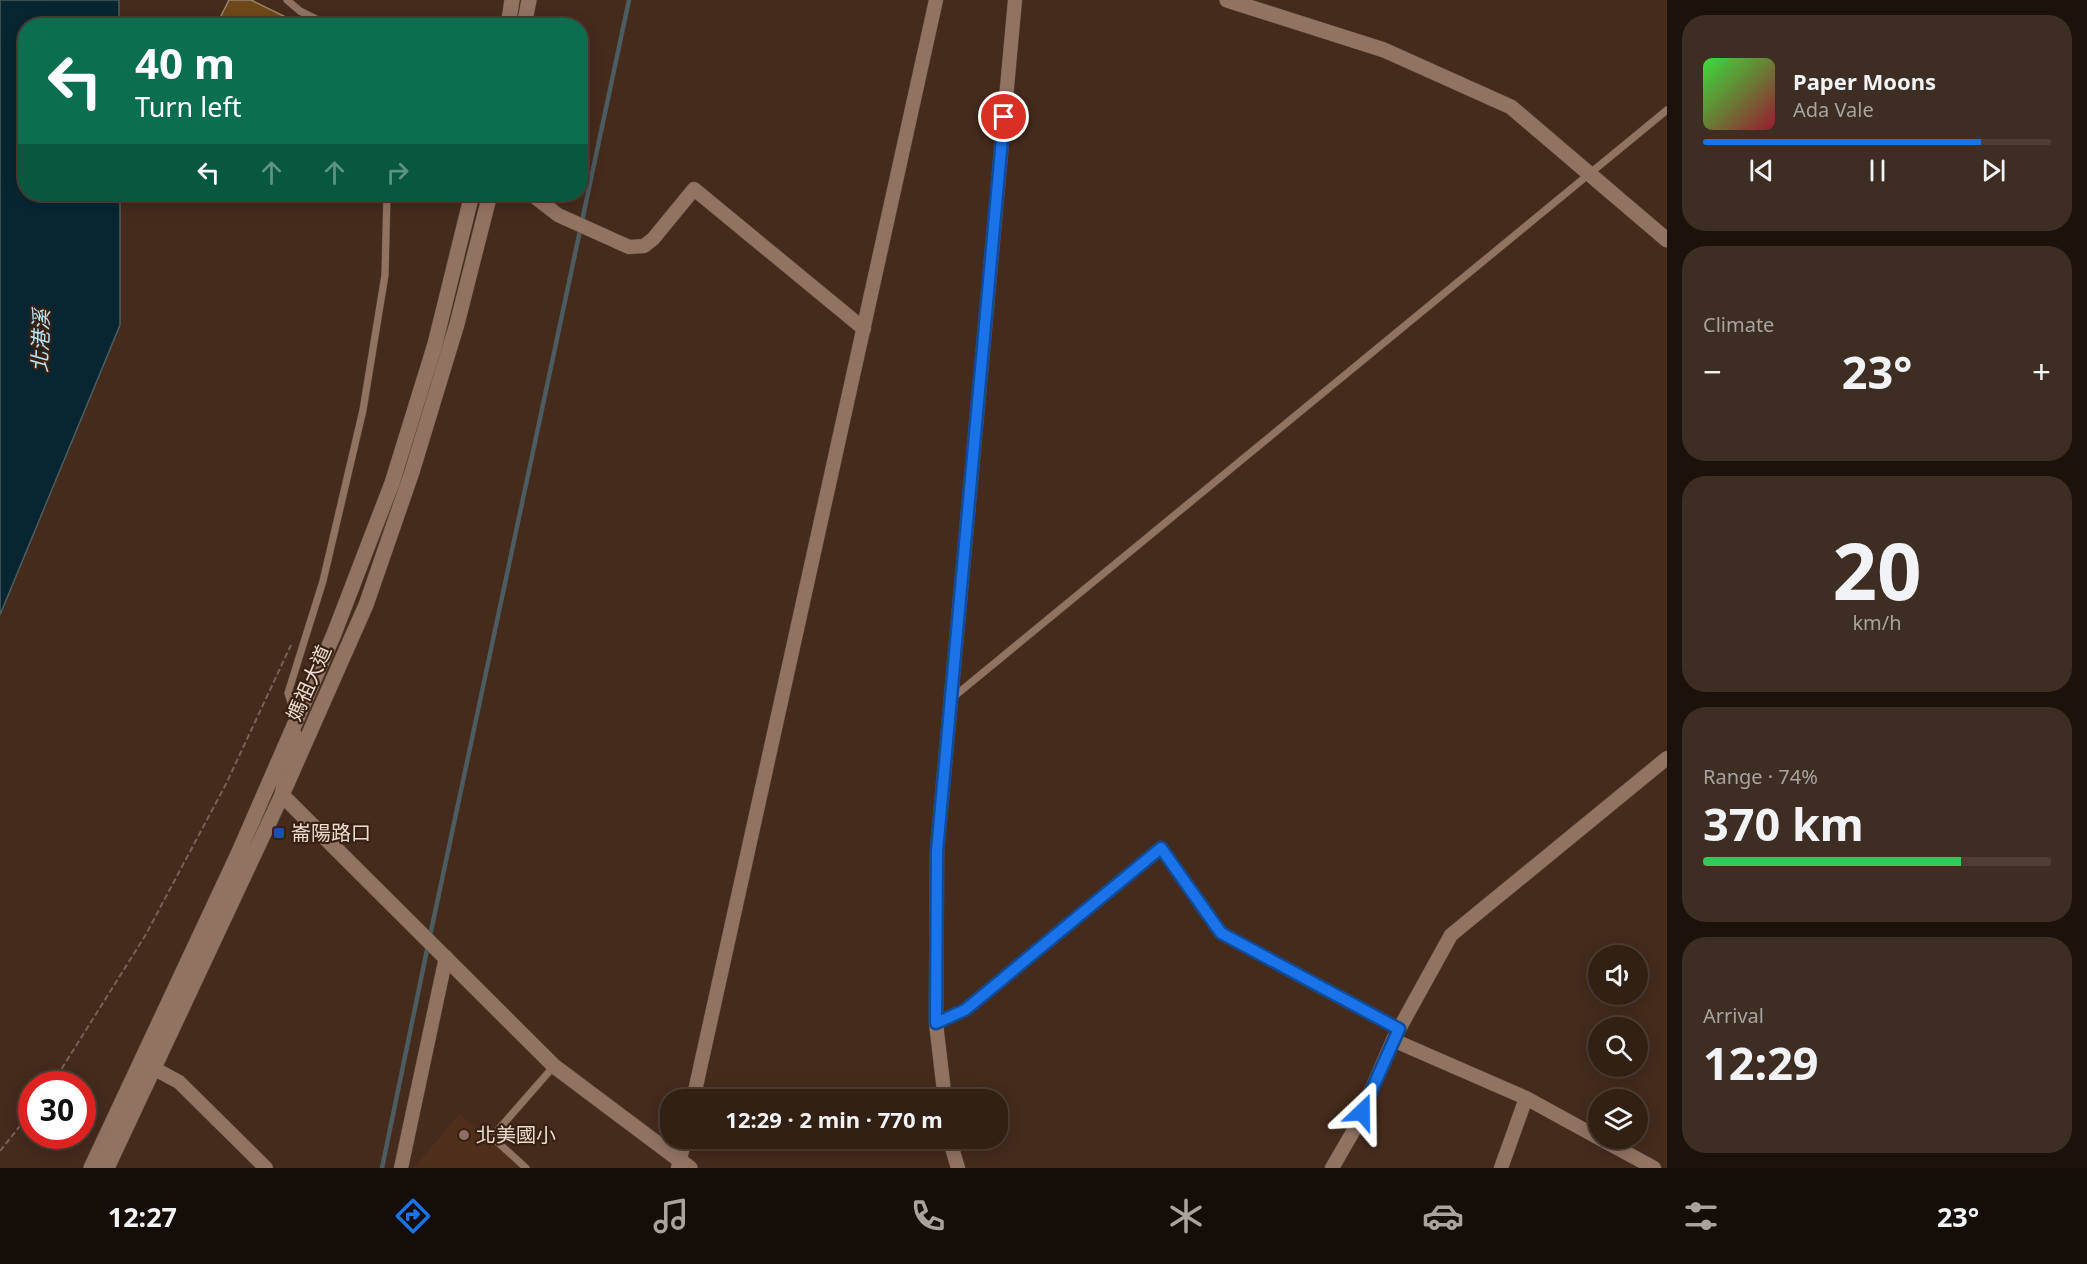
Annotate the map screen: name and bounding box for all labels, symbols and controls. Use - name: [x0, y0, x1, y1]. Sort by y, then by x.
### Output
- text: 40 m: [135, 34, 235, 91]
- icon: left: [36, 42, 114, 120]
- text: Paper Moons: [1793, 66, 1936, 96]
- text: Turn left: [135, 88, 241, 125]
- pin: [978, 91, 1029, 142]
- text: Ada Vale: [1793, 96, 1874, 123]
- icon: arrive: [987, 100, 1020, 133]
- icon: previous: [1745, 154, 1778, 187]
- icon: pause: [1861, 154, 1894, 187]
- icon: next: [1977, 154, 2010, 187]
- icon: left: [192, 156, 225, 189]
- icon: ahead: [255, 156, 288, 189]
- icon: ahead: [318, 156, 351, 189]
- icon: right: [381, 156, 414, 189]
- water label: 北港溪: [25, 306, 55, 373]
- text: Climate: [1703, 311, 1774, 338]
- text: 23°: [1842, 341, 1912, 402]
- text: −: [1703, 349, 1722, 394]
- text: +: [2032, 349, 2051, 394]
- text: 20: [1832, 517, 1922, 623]
- text: km/h: [1852, 609, 1902, 636]
- street label: 媽祖大道: [280, 641, 337, 725]
- text: Range · 74%: [1703, 763, 1818, 790]
- text: 370 km: [1703, 793, 1864, 854]
- place label: 崙陽路口: [291, 819, 371, 846]
- marker: 崙陽路口: [272, 826, 286, 840]
- map controls: [1588, 945, 1648, 1149]
- button: sound: [1588, 945, 1648, 1005]
- text: Arrival: [1703, 1002, 1764, 1029]
- button: search: [1588, 1017, 1648, 1077]
- text: 12:29: [1703, 1032, 1819, 1093]
- speed limit sign: 30: [18, 1071, 96, 1149]
- position arrow: [1330, 1080, 1394, 1144]
- button: layers: [1588, 1089, 1648, 1149]
- text: 12:29 · 2 min · 770 m: [725, 1104, 943, 1134]
- place label: 北美國小: [476, 1121, 556, 1148]
- marker: 北美國小: [457, 1128, 471, 1142]
- icon: directions: [392, 1195, 434, 1237]
- icon: music: [650, 1195, 692, 1237]
- icon: phone: [907, 1195, 949, 1237]
- icon: climate: [1165, 1195, 1207, 1237]
- icon: car: [1422, 1195, 1464, 1237]
- icon: filters: [1680, 1195, 1722, 1237]
- text: 12:27: [108, 1198, 177, 1235]
- text: 23°: [1937, 1198, 1979, 1235]

